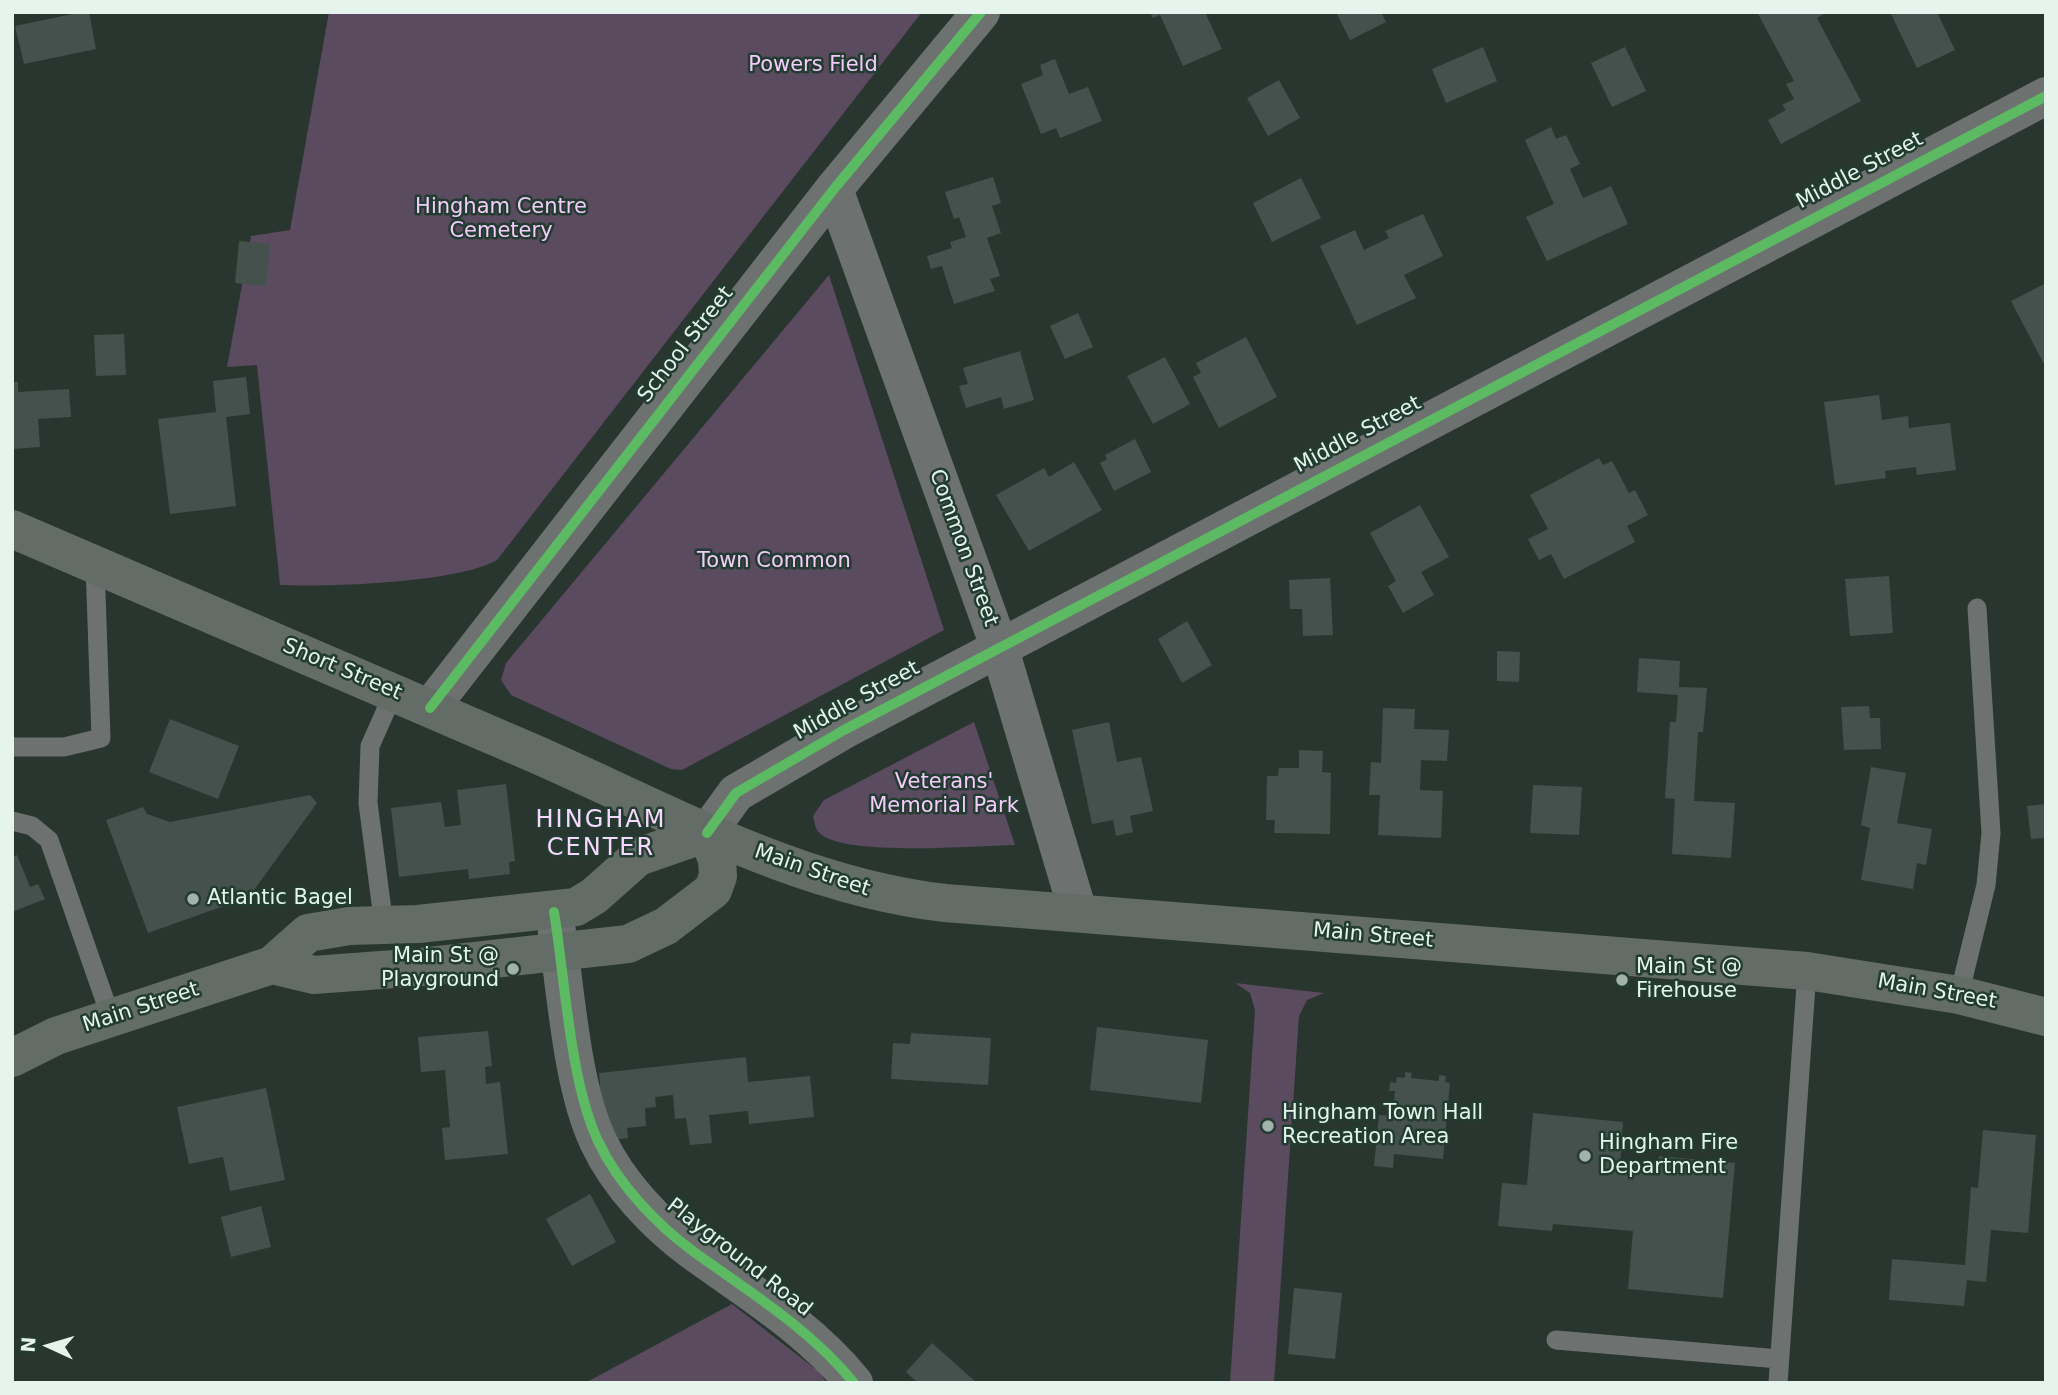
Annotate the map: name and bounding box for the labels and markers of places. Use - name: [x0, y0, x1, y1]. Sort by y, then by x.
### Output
- place label: Atlantic Bagel: [207, 886, 353, 912]
- marker: Atlantic Bagel: [185, 891, 201, 907]
- place label: Main St @ Playground: [381, 944, 499, 994]
- place label: Main St @ Firehouse: [1636, 955, 1742, 1005]
- marker: Main St @ Playground: [505, 961, 521, 977]
- marker: Main St @ Firehouse: [1614, 972, 1630, 988]
- place label: Hingham Town Hall Recreation Area: [1282, 1101, 1483, 1151]
- marker: Hingham Town Hall Recreation Area: [1260, 1118, 1276, 1134]
- place label: Hingham Fire Department: [1599, 1131, 1738, 1181]
- marker: Hingham Fire Department: [1577, 1148, 1593, 1164]

